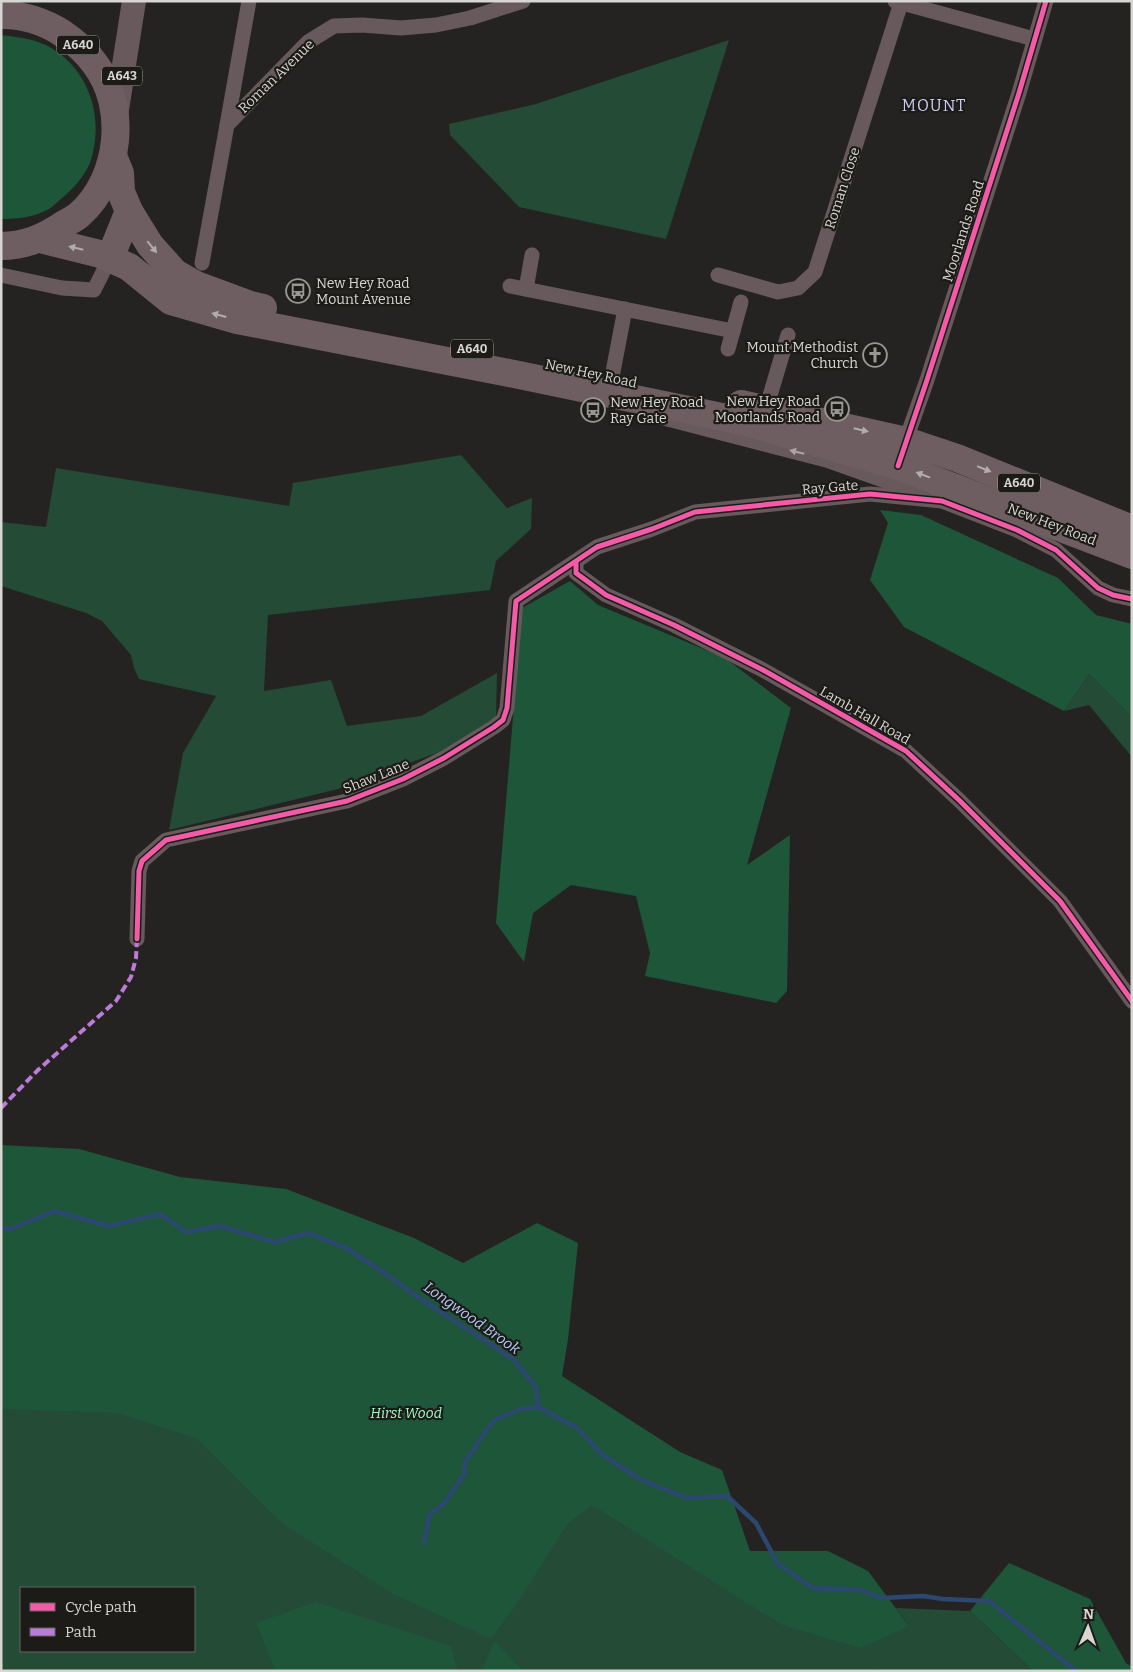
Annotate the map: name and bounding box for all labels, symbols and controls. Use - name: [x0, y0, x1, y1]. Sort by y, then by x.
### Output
- road number: A640: [57, 36, 99, 54]
- street label: Roman Avenue: [235, 36, 318, 117]
- road number: A643: [102, 66, 142, 85]
- district label: MOUNT: [902, 96, 966, 115]
- street label: Roman Close: [821, 145, 864, 231]
- street label: Moorlands Road: [939, 178, 988, 284]
- one-way arrow: [147, 240, 158, 253]
- one-way arrow: [68, 244, 83, 252]
- place label: New Hey Road Mount Avenue: [316, 275, 411, 308]
- bus stop icon: New Hey Road Mount Avenue: [285, 278, 311, 304]
- one-way arrow: [212, 310, 227, 318]
- road number: A640: [451, 339, 493, 358]
- place label: Mount Methodist Church: [746, 339, 858, 372]
- church icon: Mount Methodist Church: [862, 342, 888, 368]
- street label: New Hey Road: [543, 355, 638, 392]
- place label: New Hey Road Moorlands Road: [715, 393, 820, 426]
- place label: New Hey Road Ray Gate: [610, 394, 704, 427]
- bus stop icon: New Hey Road Moorlands Road: [824, 396, 850, 422]
- bus stop icon: New Hey Road Ray Gate: [580, 397, 606, 423]
- one-way arrow: [853, 426, 868, 434]
- one-way arrow: [789, 448, 804, 456]
- one-way arrow: [977, 466, 991, 474]
- one-way arrow: [915, 471, 930, 479]
- road number: A640: [998, 473, 1040, 492]
- street label: Ray Gate: [801, 477, 859, 498]
- street label: New Hey Road: [1005, 500, 1099, 549]
- street label: Lamb Hall Road: [816, 683, 913, 748]
- street label: Shaw Lane: [340, 755, 412, 797]
- water label: Longwood Brook: [420, 1278, 524, 1358]
- park label: Hirst Wood: [370, 1405, 442, 1422]
- legend: [20, 1587, 195, 1652]
- text: Cycle path: [65, 1598, 137, 1616]
- north arrow: [1063, 1602, 1113, 1652]
- text: N: [1083, 1606, 1094, 1623]
- text: Path: [65, 1623, 97, 1641]

